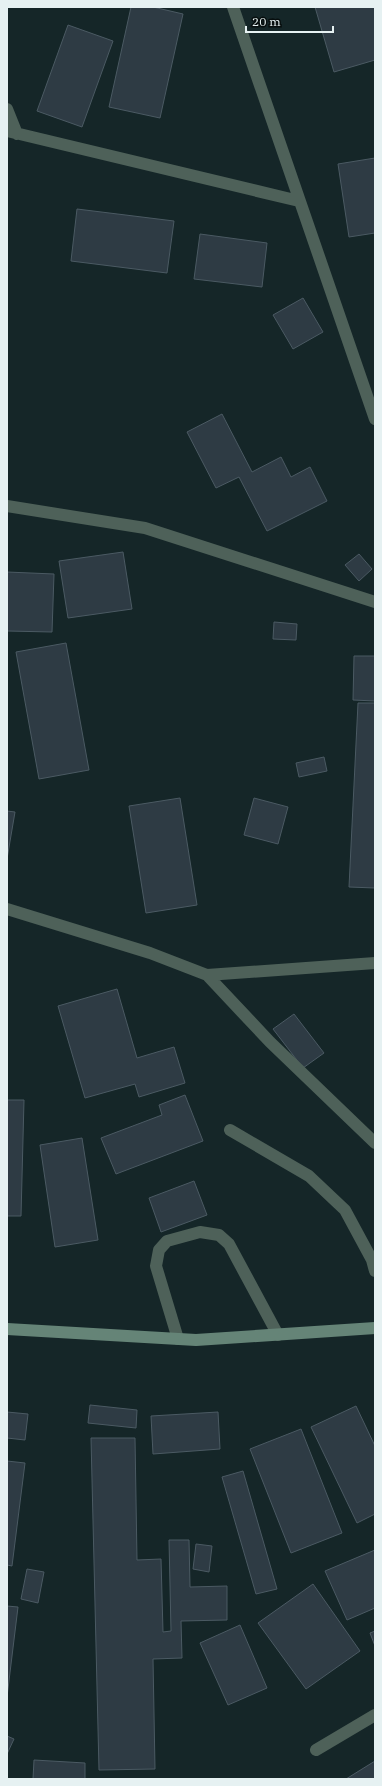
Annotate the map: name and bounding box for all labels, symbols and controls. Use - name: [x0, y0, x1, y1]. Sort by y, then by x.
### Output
- scale bar: [246, 8, 333, 34]
- text: 20 m: [252, 14, 281, 29]

